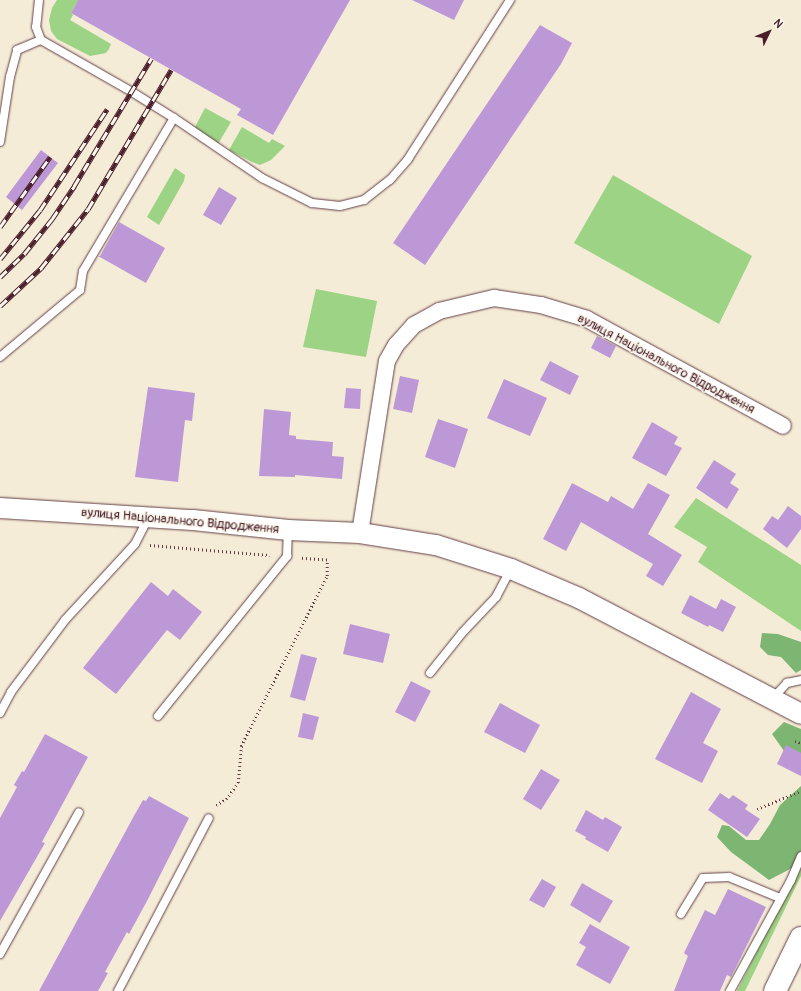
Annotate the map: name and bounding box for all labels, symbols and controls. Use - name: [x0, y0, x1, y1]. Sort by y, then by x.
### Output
- north arrow: [749, 12, 789, 52]
- text: N: [771, 16, 785, 31]
- street label: вулиця Національного Відродження: [575, 310, 757, 418]
- street label: вулиця Національного Відродження: [80, 505, 280, 537]

